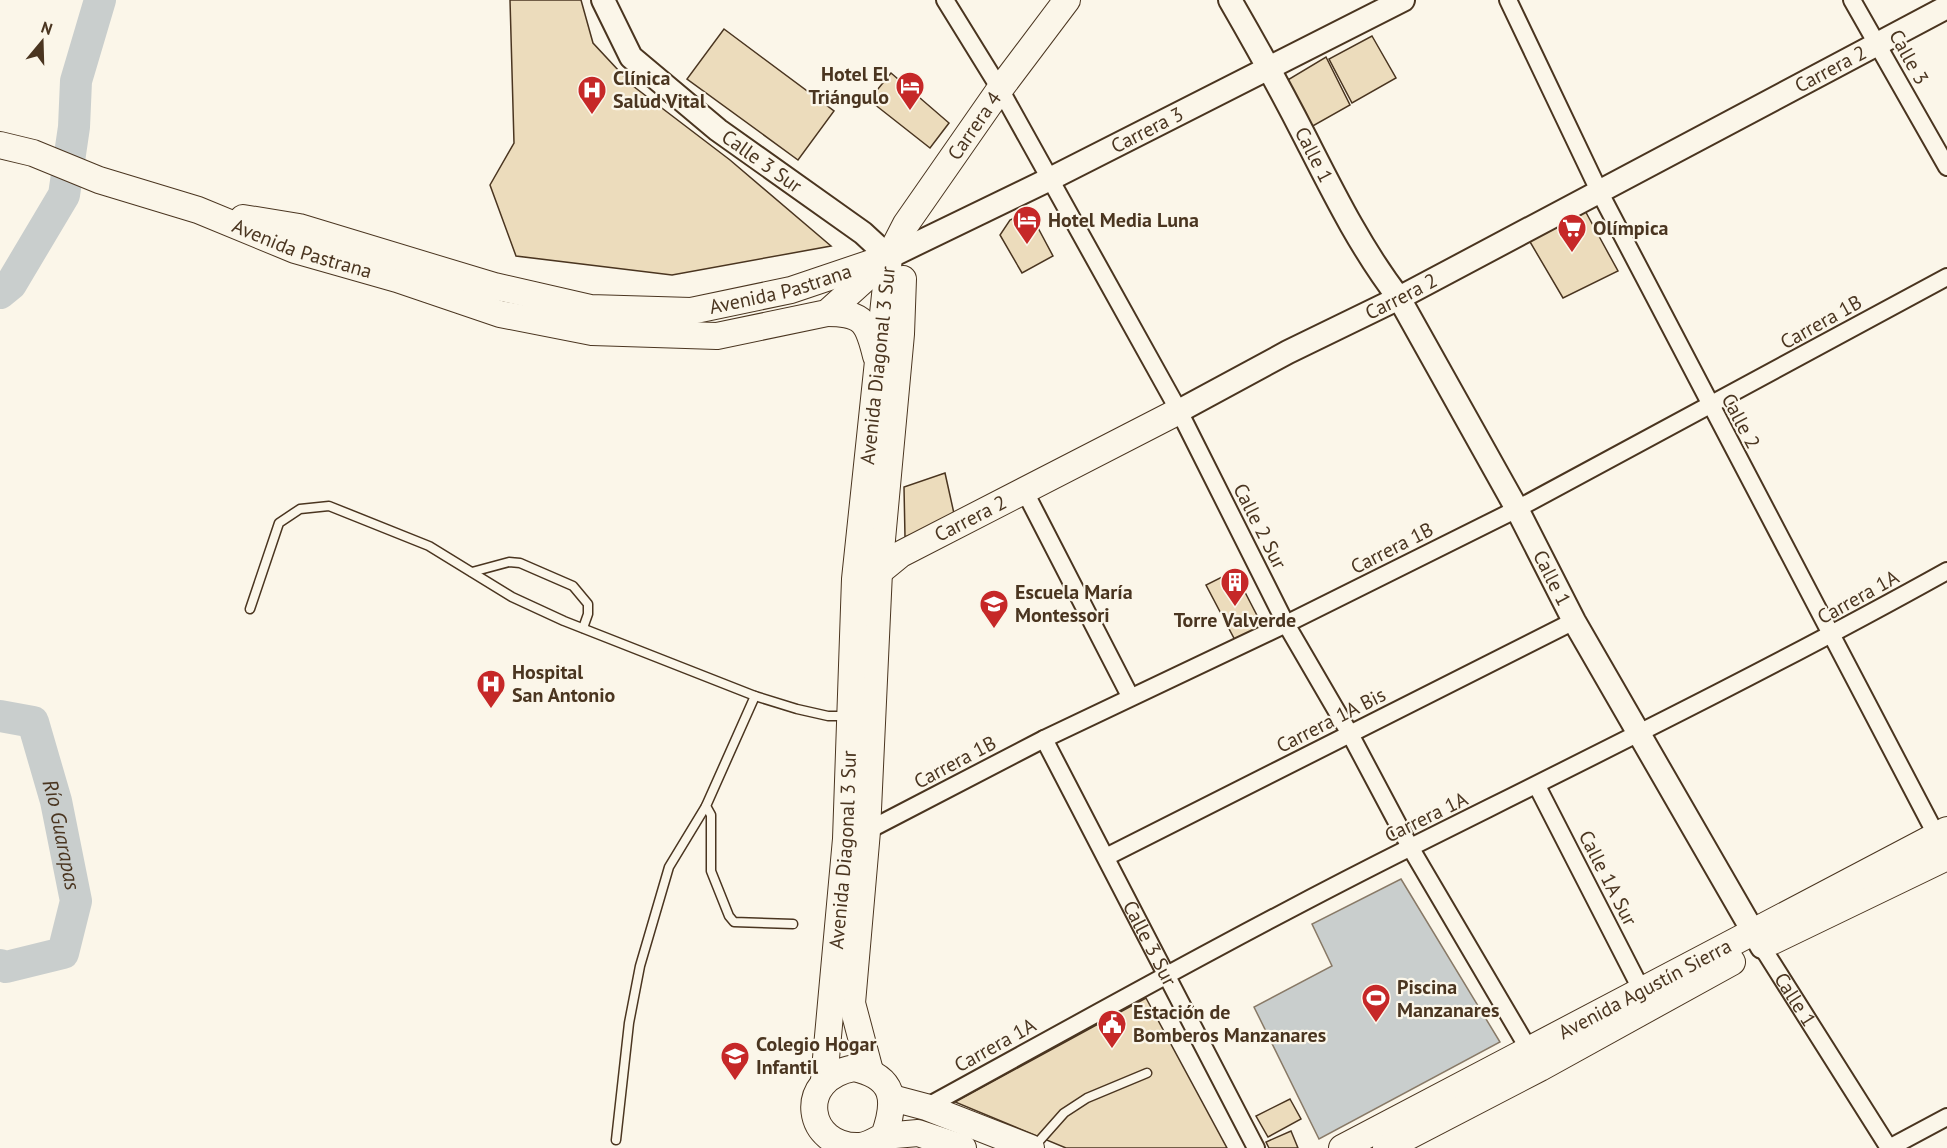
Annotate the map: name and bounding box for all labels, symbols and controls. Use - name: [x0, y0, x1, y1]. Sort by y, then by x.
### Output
- north arrow: [12, 12, 72, 72]
- text: N: [39, 17, 55, 39]
- street label: Calle 3: [1883, 25, 1935, 89]
- street label: Carrera 2: [1790, 39, 1871, 99]
- place label: Hotel El Triángulo: [808, 61, 889, 110]
- place label: Clínica Salud Vital: [613, 65, 706, 114]
- hotel icon: Hotel El Triángulo: [894, 70, 926, 112]
- hospital icon: Clínica Salud Vital: [576, 74, 608, 116]
- street label: Carrera 4: [941, 86, 1007, 165]
- street label: Carrera 3: [1106, 101, 1188, 159]
- street label: Calle 1: [1289, 122, 1339, 187]
- street label: Calle 3 Sur: [717, 124, 807, 199]
- hotel icon: Hotel Media Luna: [1011, 204, 1043, 246]
- place label: Hotel Media Luna: [1048, 207, 1199, 233]
- supermarket icon: Olímpica: [1556, 212, 1588, 254]
- street label: Avenida Pastrana: [228, 213, 375, 284]
- place label: Olímpica: [1593, 215, 1669, 241]
- street label: Avenida Pastrana: [707, 258, 855, 320]
- street label: Avenida Diagonal 3 Sur: [854, 265, 901, 466]
- street label: Carrera 2: [1361, 267, 1442, 326]
- street label: Carrera 1B: [1776, 289, 1866, 355]
- street label: Calle 2: [1716, 389, 1766, 453]
- street label: Calle 2 Sur: [1227, 479, 1293, 573]
- street label: Carrera 2: [930, 489, 1011, 548]
- street label: Carrera 1B: [1346, 516, 1438, 580]
- street label: Calle 1: [1527, 546, 1577, 610]
- street label: Carrera 1A: [1813, 564, 1904, 630]
- building icon: Torre Valverde: [1219, 566, 1251, 608]
- place label: Escuela María Montessori: [1015, 579, 1133, 628]
- school or university icon: Escuela María Montessori: [978, 588, 1010, 630]
- place label: Torre Valverde: [1174, 607, 1296, 633]
- place label: Hospital San Antonio: [512, 659, 616, 708]
- hospital icon: Hospital San Antonio: [475, 668, 507, 710]
- street label: Carrera 1A Bis: [1272, 681, 1390, 759]
- street label: Carrera 1B: [909, 730, 1001, 794]
- street label: Avenida Diagonal 3 Sur: [823, 750, 862, 950]
- water label: Río Guarapas: [37, 776, 87, 893]
- street label: Carrera 1A: [1380, 786, 1472, 848]
- street label: Calle 1A Sur: [1573, 826, 1643, 930]
- street label: Calle 3 Sur: [1117, 896, 1183, 990]
- street label: Avenida Agustín Sierra: [1554, 933, 1736, 1045]
- street label: Calle 1: [1768, 967, 1822, 1031]
- place label: Piscina Manzanares: [1397, 974, 1499, 1023]
- sports icon: Piscina Manzanares: [1360, 982, 1392, 1024]
- place label: Estación de Bomberos Manzanares: [1133, 999, 1326, 1048]
- public building icon: Estación de Bomberos Manzanares: [1096, 1008, 1128, 1050]
- street label: Carrera 1A: [950, 1012, 1041, 1078]
- place label: Colegio Hogar Infantil: [756, 1031, 876, 1080]
- school or university icon: Colegio Hogar Infantil: [719, 1040, 751, 1082]

